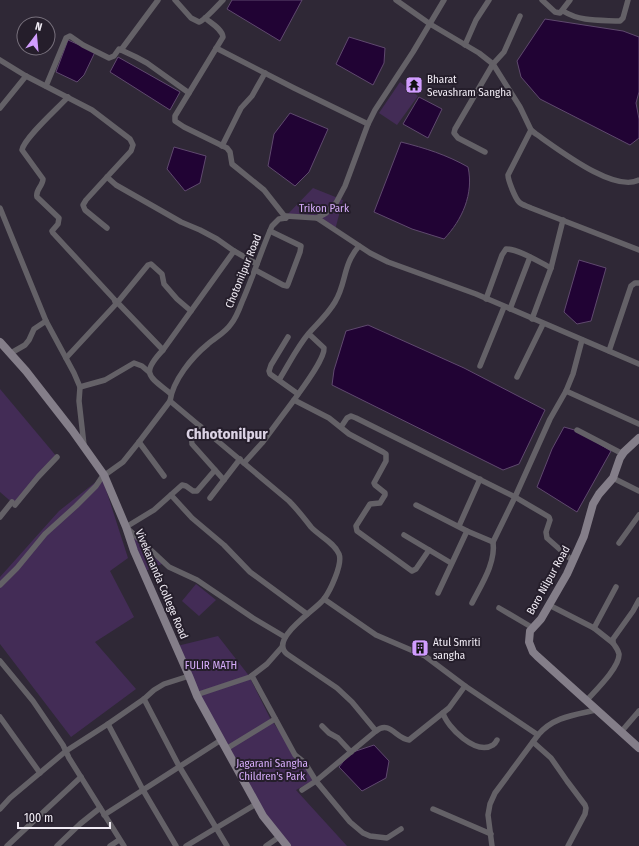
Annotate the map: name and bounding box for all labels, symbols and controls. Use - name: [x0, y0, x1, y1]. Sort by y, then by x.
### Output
- north arrow: [16, 16, 56, 56]
- text: N: [34, 20, 44, 34]
- place label: Bharat Sevashram Sangha: [427, 73, 511, 99]
- temple icon: Bharat Sevashram Sangha: [404, 75, 424, 95]
- park label: Trikon Park: [299, 202, 350, 215]
- street label: Chotonilpur Road: [223, 232, 264, 310]
- district label: Chhotonilpur: [186, 425, 268, 443]
- street label: Vivekananda College Road: [132, 527, 191, 641]
- street label: Boro Nilpur Road: [524, 543, 573, 617]
- place label: Atul Smriti sangha: [433, 636, 481, 662]
- building icon: Atul Smriti sangha: [410, 638, 430, 658]
- park label: FULIR MATH: [185, 659, 237, 672]
- park label: Jagarani Sangha Children's Park: [236, 757, 308, 783]
- scale bar: [18, 804, 110, 830]
- text: 100 m: [24, 811, 53, 825]

